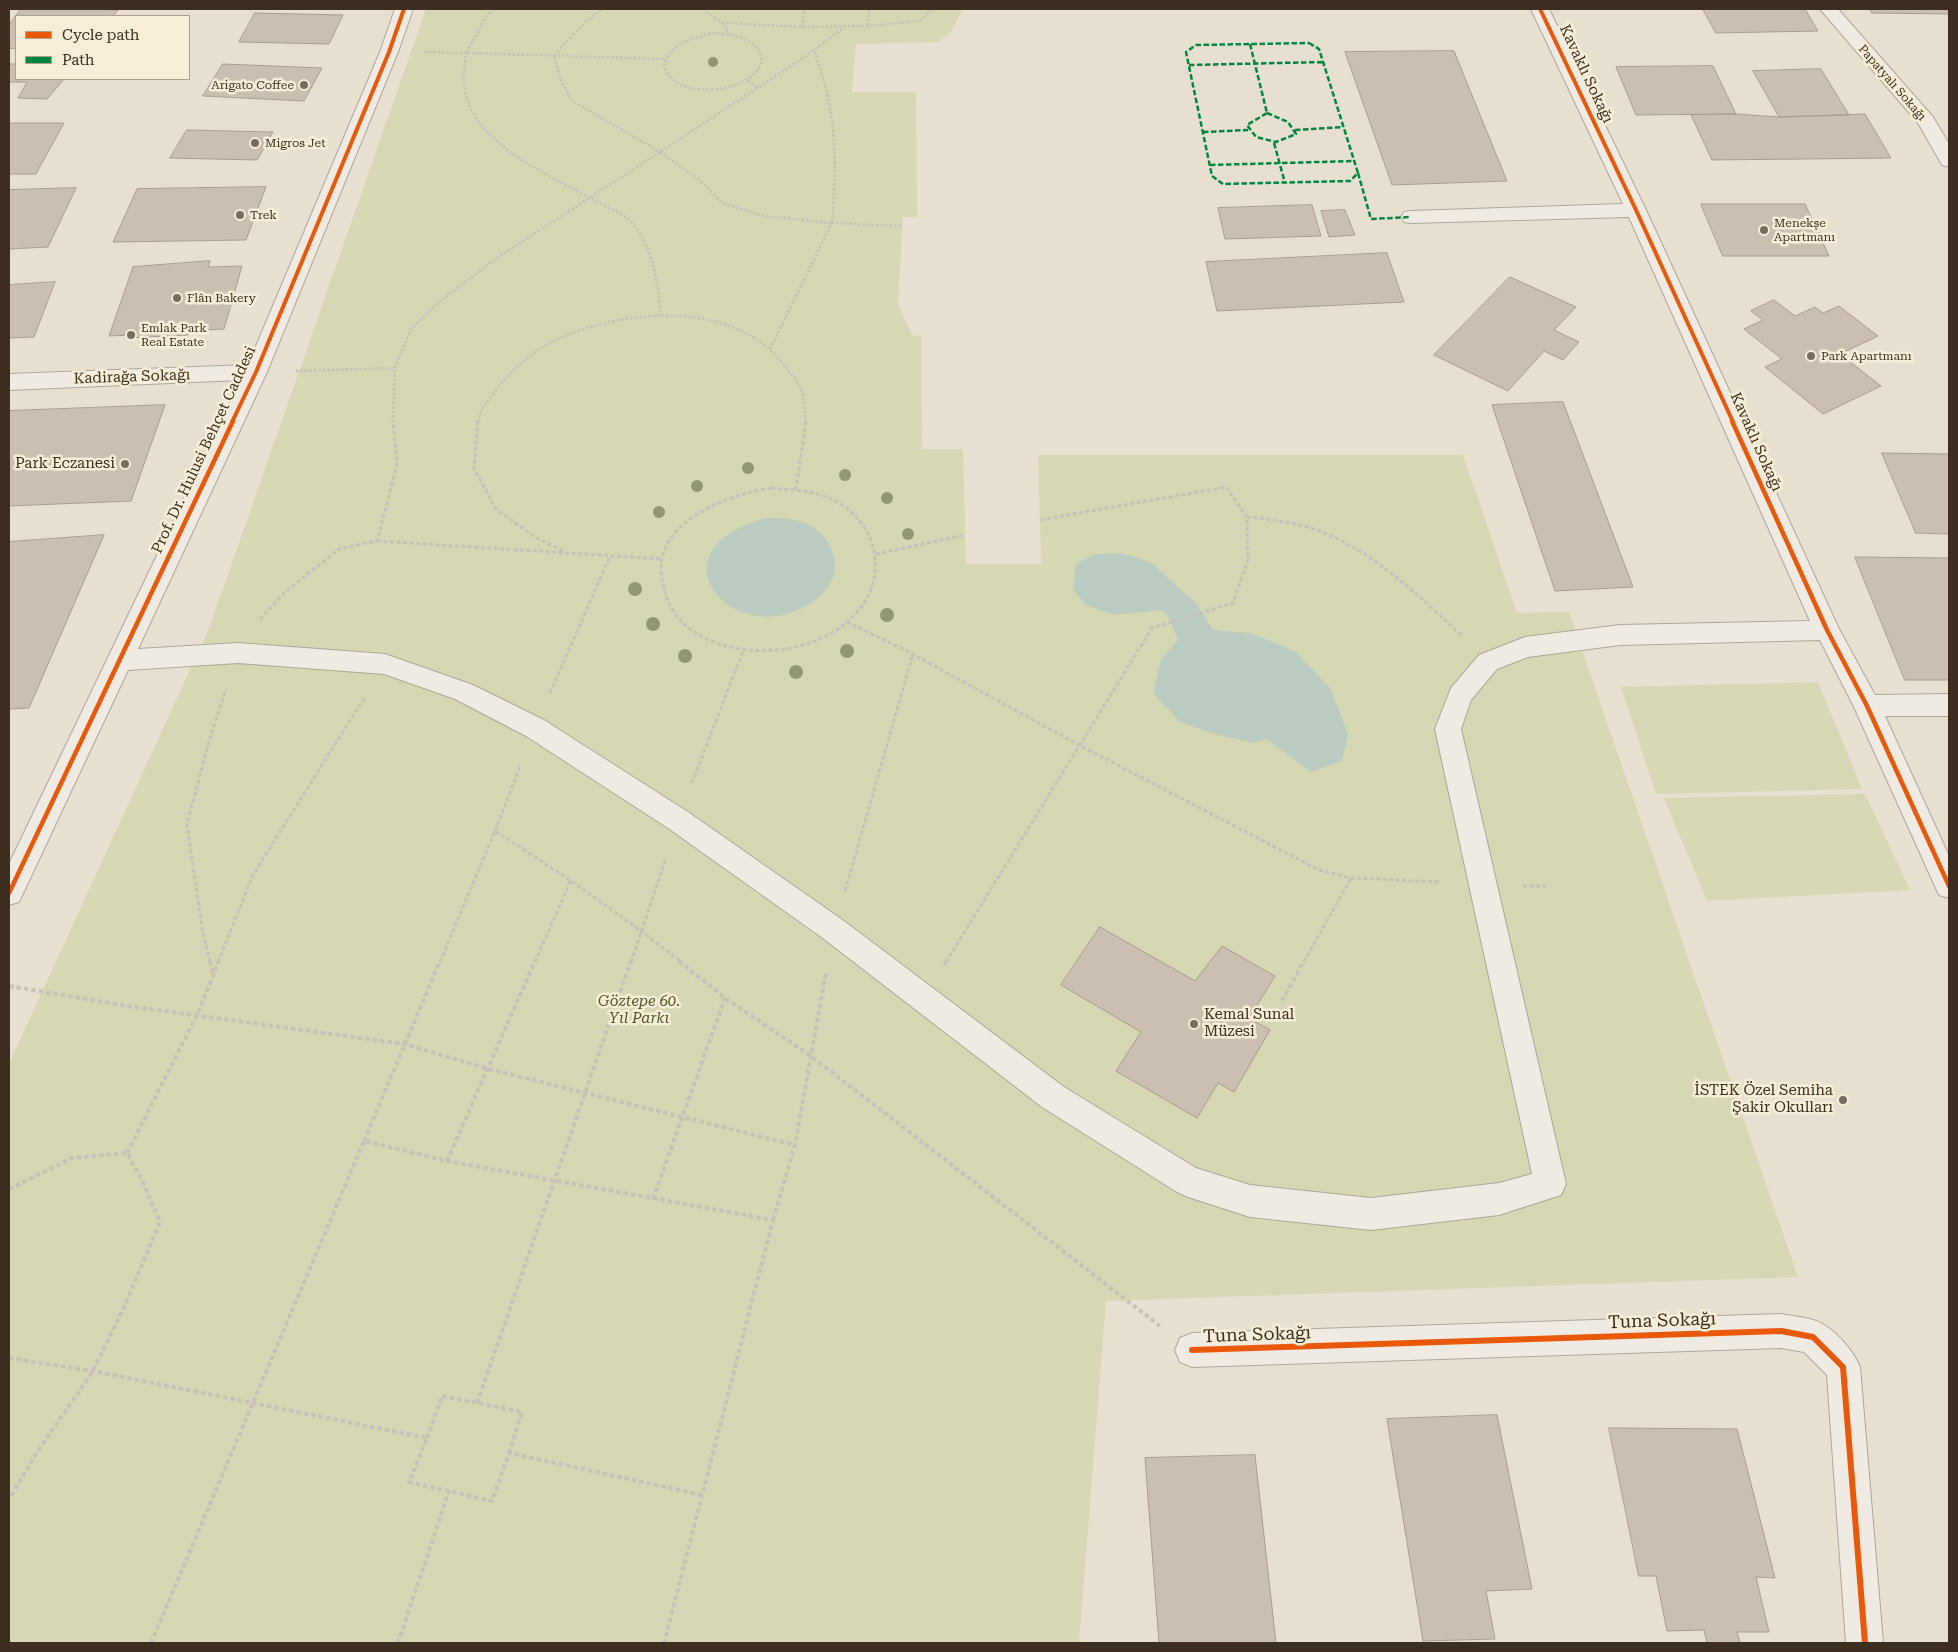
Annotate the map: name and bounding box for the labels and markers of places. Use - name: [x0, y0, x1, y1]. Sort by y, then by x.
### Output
- place label: Arigato Coffee: [211, 78, 294, 92]
- marker: Arigato Coffee: [298, 79, 310, 91]
- place label: Migros Jet: [265, 136, 326, 150]
- marker: Migros Jet: [249, 137, 261, 149]
- place label: Trek: [250, 208, 277, 222]
- marker: Trek: [234, 209, 246, 221]
- place label: Menekşe Apartmanı: [1774, 216, 1835, 244]
- marker: Menekşe Apartmanı: [1758, 224, 1770, 236]
- place label: Flân Bakery: [187, 291, 256, 305]
- marker: Flân Bakery: [171, 292, 183, 304]
- place label: Emlak Park Real Estate: [141, 321, 207, 349]
- marker: Emlak Park Real Estate: [125, 329, 137, 341]
- place label: Park Apartmanı: [1821, 349, 1912, 363]
- marker: Park Apartmanı: [1805, 350, 1817, 362]
- place label: Park Eczanesi: [15, 455, 115, 473]
- marker: Park Eczanesi: [119, 458, 131, 470]
- place label: Kemal Sunal Müzesi: [1204, 1006, 1294, 1041]
- marker: Kemal Sunal Müzesi: [1188, 1018, 1200, 1030]
- place label: İSTEK Özel Semiha Şakir Okulları: [1694, 1082, 1833, 1117]
- marker: İSTEK Özel Semiha Şakir Okulları: [1837, 1094, 1849, 1106]

